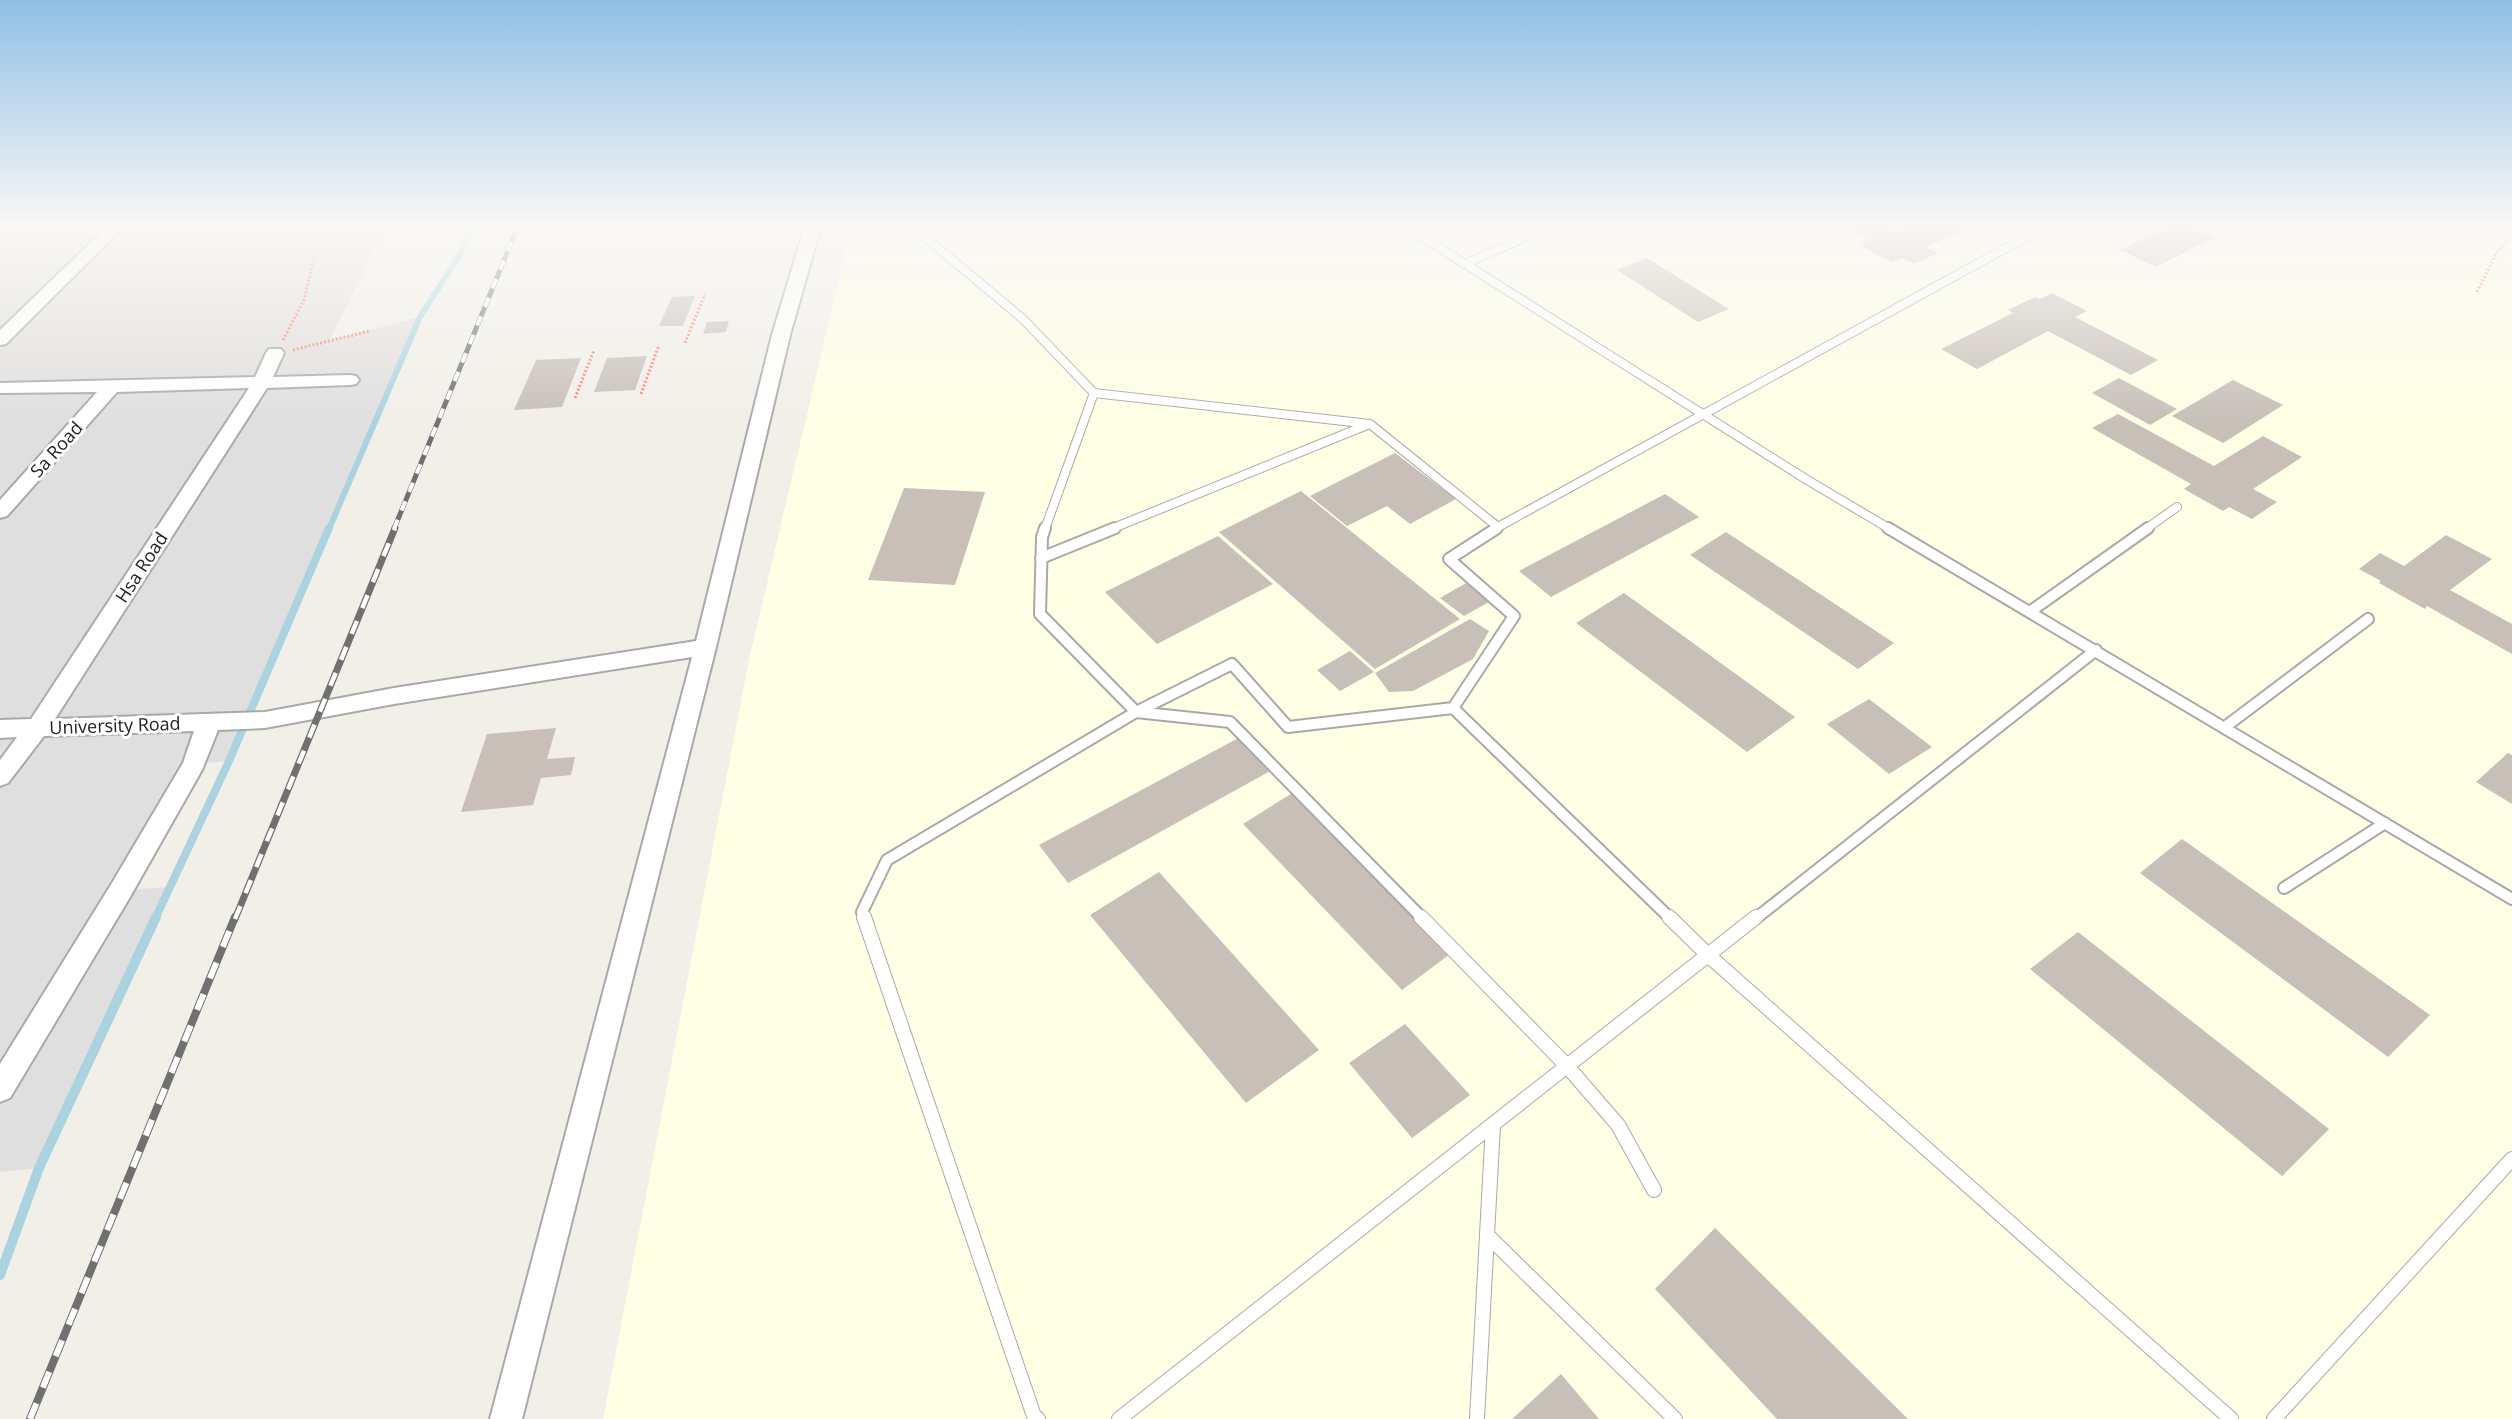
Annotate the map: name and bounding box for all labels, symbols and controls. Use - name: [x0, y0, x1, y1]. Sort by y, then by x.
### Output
- street label: Sa Road: [24, 416, 88, 482]
- street label: Hsa Road: [109, 527, 173, 607]
- street label: University Road: [49, 711, 181, 739]

